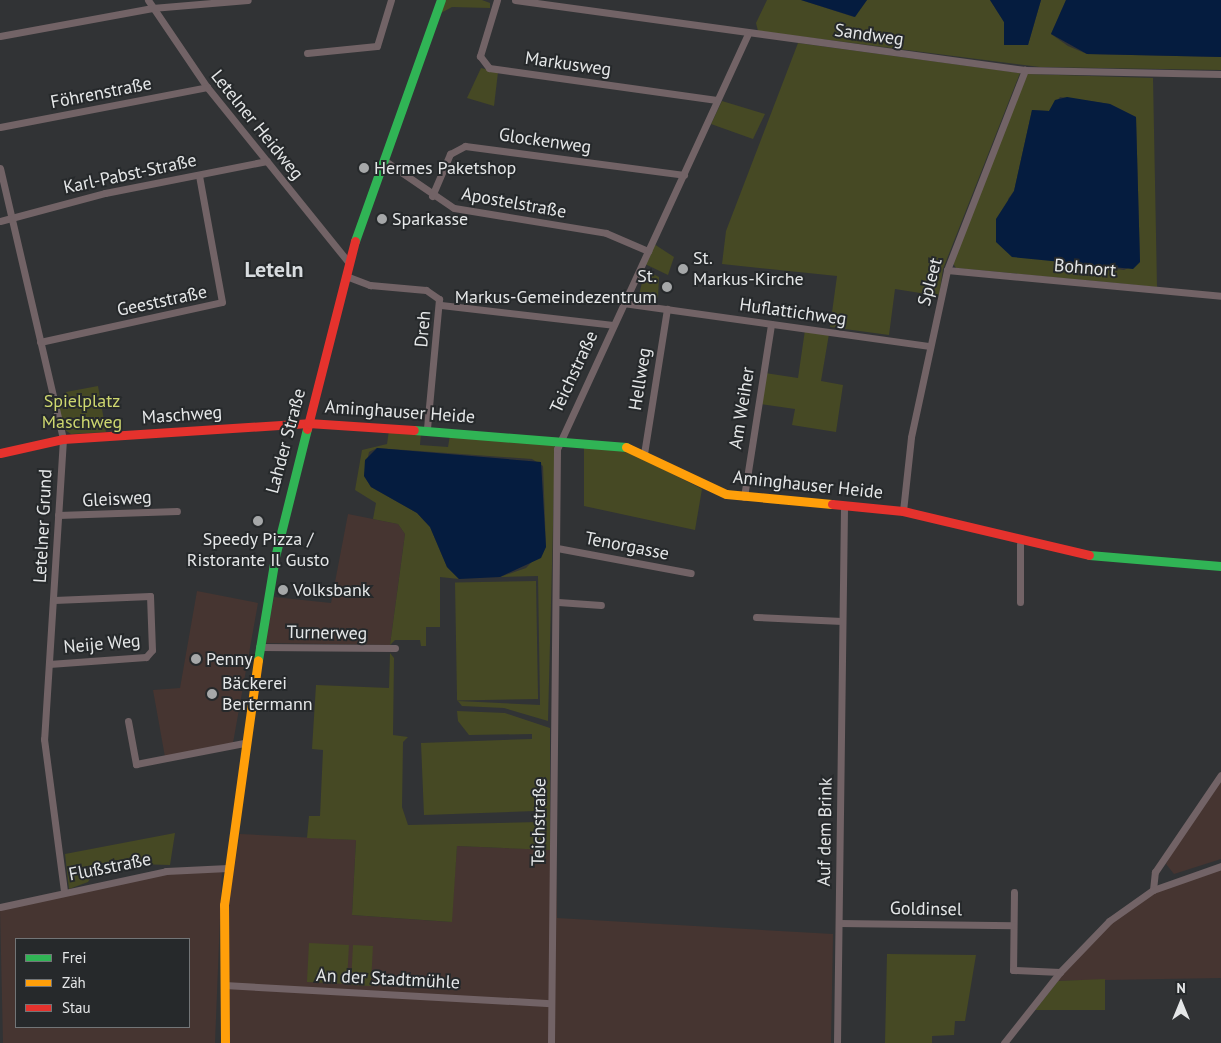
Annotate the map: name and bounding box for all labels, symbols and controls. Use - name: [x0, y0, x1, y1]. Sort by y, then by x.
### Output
- street label: Sandweg: [833, 19, 905, 51]
- street label: Markusweg: [524, 47, 612, 81]
- street label: Letelner Heidweg: [206, 66, 308, 184]
- street label: Föhrenstraße: [49, 73, 153, 113]
- street label: Glockenweg: [497, 124, 593, 158]
- street label: Karl-Pabst-Straße: [62, 149, 198, 199]
- place label: Hermes Paketshop: [374, 157, 516, 179]
- marker: Hermes Paketshop: [358, 162, 370, 174]
- street label: Apostelstraße: [460, 183, 568, 223]
- place label: Sparkasse: [392, 208, 468, 230]
- marker: Sparkasse: [376, 213, 388, 225]
- place label: St. Markus-Kirche: [693, 248, 804, 290]
- street label: Bohnort: [1053, 255, 1117, 281]
- street label: Spleet: [913, 256, 947, 308]
- district label: Leteln: [245, 257, 303, 283]
- marker: St. Markus-Kirche: [677, 263, 689, 275]
- place label: St. Markus-Gemeindezentrum: [455, 266, 657, 308]
- street label: Geeststraße: [115, 281, 209, 321]
- marker: St. Markus-Gemeindezentrum: [661, 281, 673, 293]
- street label: Huflattichweg: [738, 294, 848, 330]
- street label: Dreh: [411, 310, 435, 348]
- street label: Teichstraße: [546, 327, 602, 417]
- street label: Hellweg: [624, 346, 656, 412]
- street label: Am Weiher: [725, 365, 759, 451]
- street label: Lahder Straße: [262, 386, 310, 496]
- park label: Spielplatz Maschweg: [42, 391, 122, 434]
- street label: Aminghauser Heide: [324, 396, 476, 428]
- street label: Maschweg: [141, 401, 223, 429]
- street label: Aminghauser Heide: [732, 466, 884, 504]
- street label: Letelner Grund: [29, 469, 57, 583]
- street label: Gleisweg: [82, 486, 152, 512]
- marker: Speedy Pizza / Ristorante Il Gusto: [252, 515, 264, 527]
- street label: Tenorgasse: [583, 527, 671, 565]
- place label: Speedy Pizza / Ristorante Il Gusto: [187, 529, 329, 572]
- place label: Volksbank: [293, 579, 370, 601]
- marker: Volksbank: [277, 584, 289, 596]
- street label: Turnerweg: [286, 621, 368, 645]
- street label: Neije Weg: [62, 630, 142, 658]
- place label: Penny: [206, 648, 253, 670]
- marker: Penny: [190, 653, 202, 665]
- place label: Bäckerei Bertermann: [222, 673, 313, 716]
- marker: Bäckerei Bertermann: [206, 688, 218, 700]
- street label: Auf dem Brink: [813, 777, 837, 887]
- street label: Teichstraße: [527, 778, 551, 866]
- street label: Flußstraße: [67, 848, 153, 886]
- street label: Goldinsel: [890, 898, 962, 920]
- legend: [15, 938, 190, 1028]
- text: Frei: [62, 948, 87, 967]
- street label: An der Stadtmühle: [316, 964, 460, 994]
- text: Zäh: [62, 973, 86, 992]
- north arrow: [1156, 978, 1206, 1028]
- text: N: [1176, 979, 1186, 997]
- text: Stau: [62, 998, 91, 1017]

